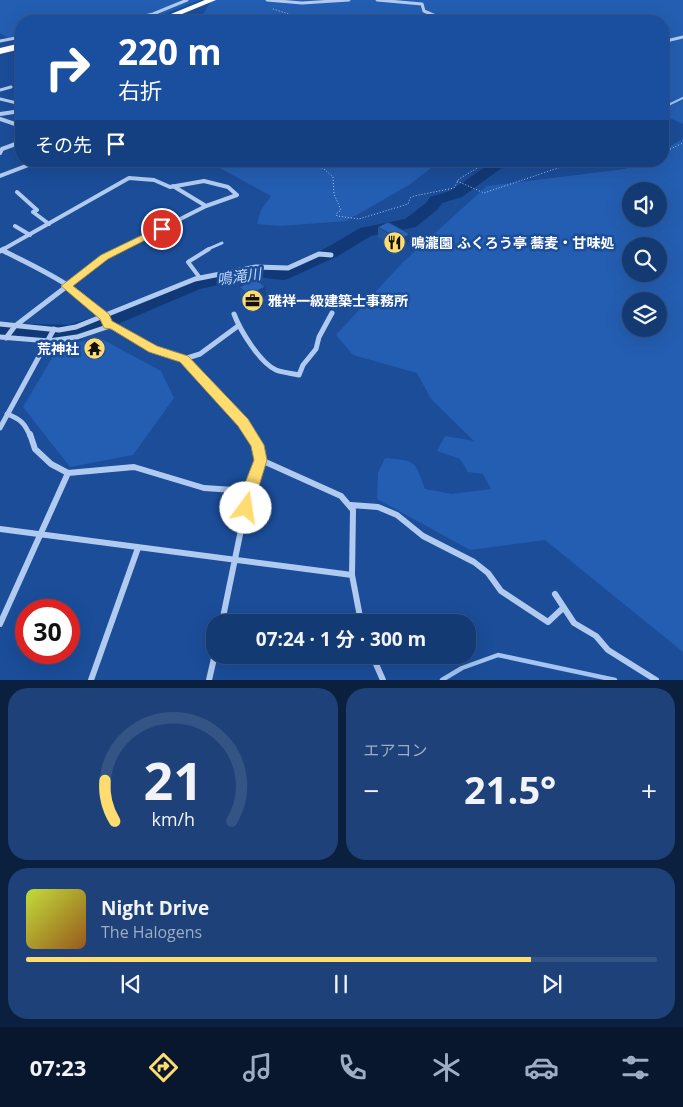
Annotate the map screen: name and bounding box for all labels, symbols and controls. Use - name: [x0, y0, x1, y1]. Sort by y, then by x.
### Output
- text: 220 m: [118, 28, 222, 75]
- icon: right: [35, 35, 100, 100]
- text: 右折: [118, 75, 162, 105]
- icon: arrive: [102, 130, 130, 158]
- text: その先: [35, 132, 92, 158]
- map controls: [622, 182, 667, 337]
- button: sound: [622, 182, 667, 227]
- pin: [141, 208, 183, 250]
- icon: arrive: [148, 215, 176, 243]
- restaurant icon: 鳴瀧園 ふくろう亭 蕎麦・甘味処: [383, 231, 407, 255]
- place label: 鳴瀧園 ふくろう亭 蕎麦・甘味処: [411, 233, 614, 252]
- button: search: [622, 237, 667, 282]
- water label: 鳴滝川: [215, 263, 265, 289]
- office icon: 雅祥一級建築士事務所: [240, 289, 264, 313]
- place label: 雅祥一級建築士事務所: [268, 291, 408, 310]
- button: layers: [622, 292, 667, 337]
- temple icon: 荒神社: [83, 337, 107, 361]
- place label: 荒神社: [37, 339, 79, 358]
- position arrow: [219, 481, 271, 533]
- speed limit sign: 30: [15, 599, 80, 664]
- text: 07:24 · 1 分 · 300 m: [256, 626, 426, 652]
- text: エアコン: [364, 739, 428, 761]
- text: 21: [143, 744, 202, 815]
- text: 21.5°: [464, 763, 556, 815]
- text: −: [364, 771, 380, 809]
- text: +: [641, 771, 657, 809]
- text: km/h: [151, 807, 194, 831]
- text: Night Drive: [101, 895, 209, 921]
- text: The Halogens: [101, 921, 202, 943]
- icon: previous: [117, 970, 145, 998]
- icon: pause: [327, 970, 355, 998]
- icon: next: [538, 970, 566, 998]
- icon: directions: [146, 1050, 181, 1085]
- icon: music: [240, 1050, 275, 1085]
- icon: phone: [335, 1050, 370, 1085]
- icon: climate: [429, 1050, 464, 1085]
- icon: car: [524, 1050, 559, 1085]
- icon: filters: [618, 1050, 653, 1085]
- text: 07:23: [30, 1052, 86, 1082]

